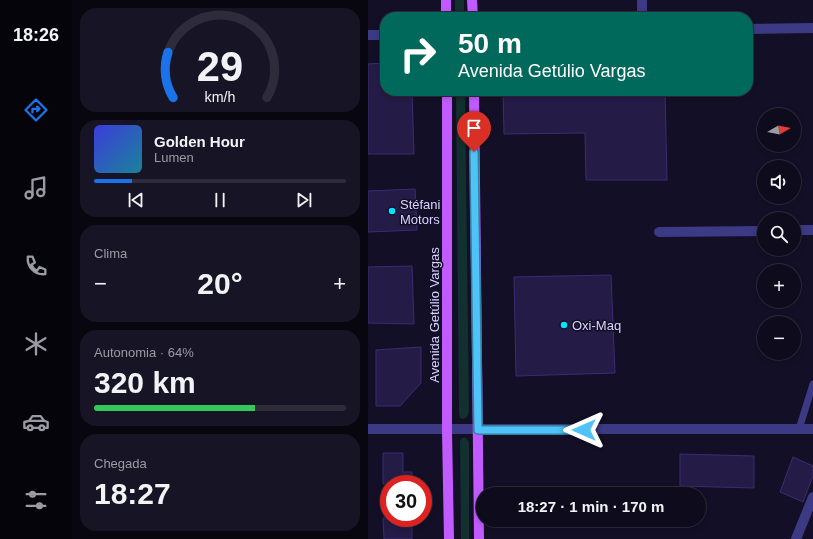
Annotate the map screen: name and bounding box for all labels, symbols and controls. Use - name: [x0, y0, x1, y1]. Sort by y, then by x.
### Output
- text: 18:26: [13, 25, 59, 45]
- icon: right: [392, 28, 444, 80]
- text: 50 m: [458, 28, 522, 59]
- text: 29: [197, 43, 243, 90]
- text: Avenida Getúlio Vargas: [458, 61, 645, 81]
- text: km/h: [205, 89, 236, 105]
- icon: directions: [22, 96, 50, 124]
- north arrow: [757, 108, 801, 152]
- map controls: [757, 108, 801, 360]
- pin: [457, 111, 491, 152]
- icon: arrive: [463, 117, 485, 139]
- text: Golden Hour: [154, 133, 245, 150]
- text: Lumen: [154, 150, 194, 165]
- button: sound: [757, 160, 801, 204]
- icon: music: [22, 174, 50, 202]
- icon: previous: [125, 189, 147, 211]
- icon: pause: [209, 189, 231, 211]
- icon: next: [293, 189, 315, 211]
- place label: Stéfani Motors: [400, 197, 441, 227]
- marker: Stéfani Motors: [387, 206, 397, 216]
- button: search: [757, 212, 801, 256]
- text: Clima: [94, 246, 127, 261]
- street label: Avenida Getúlio Vargas: [427, 247, 442, 383]
- icon: phone: [22, 252, 50, 280]
- button: +: [757, 264, 801, 308]
- text: 20°: [197, 267, 243, 300]
- text: −: [94, 271, 107, 296]
- text: +: [333, 271, 346, 296]
- button: −: [757, 316, 801, 360]
- place label: Oxi-Maq: [572, 318, 621, 333]
- marker: Oxi-Maq: [559, 320, 569, 330]
- icon: climate: [22, 330, 50, 358]
- text: Autonomia · 64%: [94, 345, 194, 360]
- text: 320 km: [94, 366, 196, 399]
- icon: car: [22, 408, 50, 436]
- position arrow: [563, 409, 605, 451]
- text: Chegada: [94, 456, 147, 471]
- speed limit sign: 30: [380, 475, 432, 527]
- text: 18:27: [94, 477, 171, 510]
- icon: filters: [22, 486, 50, 514]
- text: 18:27 · 1 min · 170 m: [518, 498, 664, 515]

